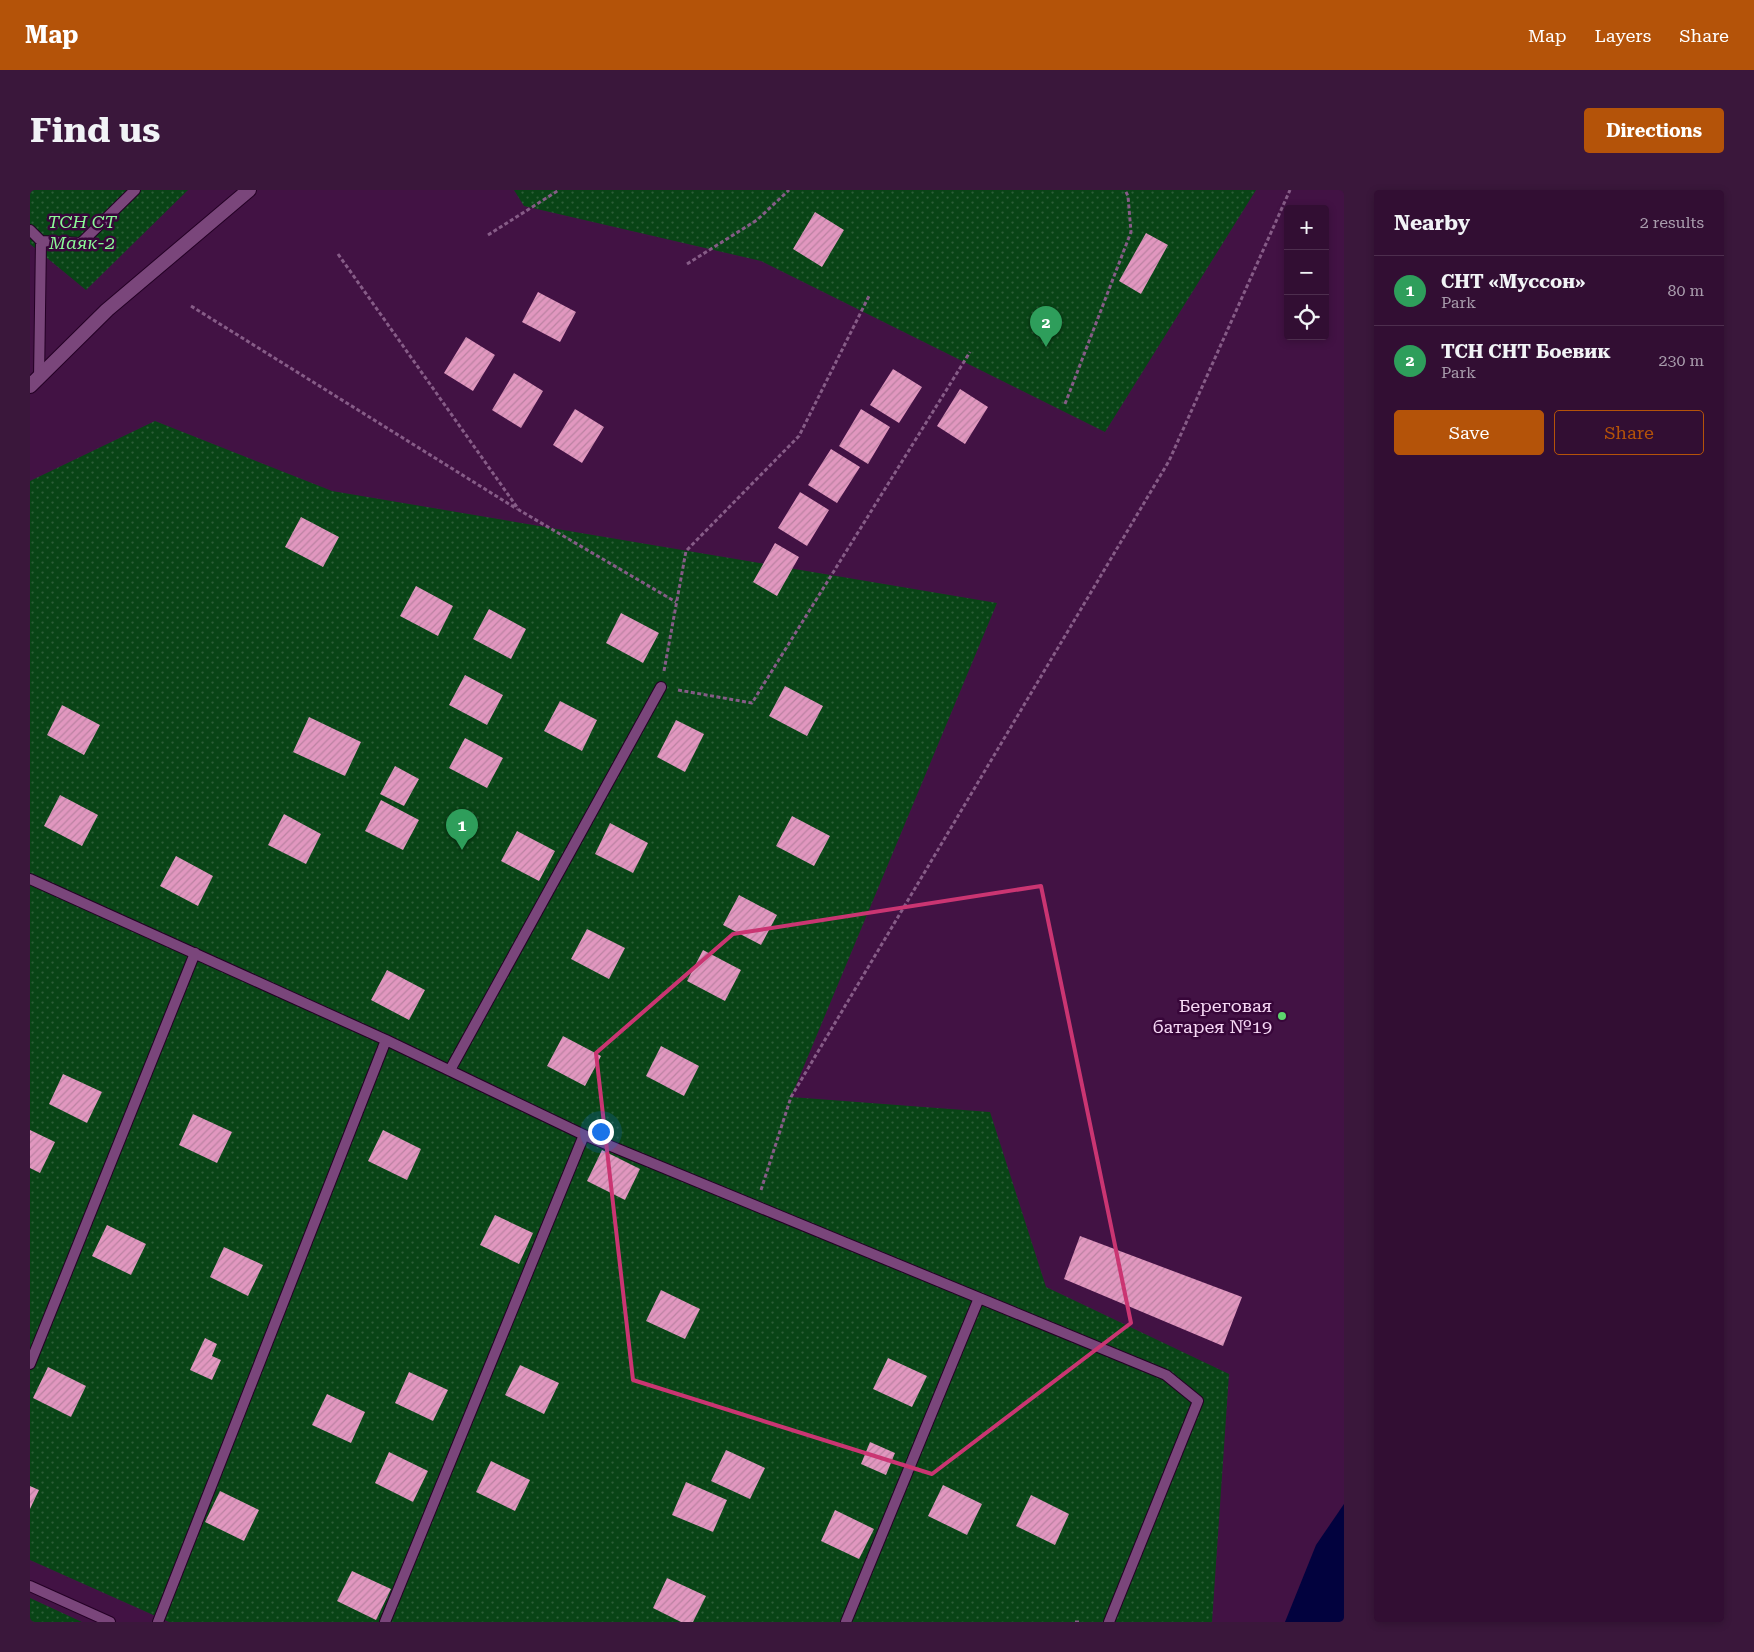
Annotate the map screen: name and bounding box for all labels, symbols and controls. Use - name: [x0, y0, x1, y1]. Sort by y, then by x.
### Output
- text: Map: [25, 21, 79, 49]
- text: Map: [1528, 25, 1567, 46]
- text: Layers: [1595, 25, 1651, 46]
- text: Share: [1679, 25, 1729, 46]
- button: Directions: [1584, 108, 1724, 153]
- text: Find us: [30, 110, 160, 151]
- map controls: [1284, 205, 1329, 340]
- button: +: [1284, 205, 1329, 250]
- park label: ТСН СТ Маяк-2: [48, 211, 117, 253]
- text: Nearby: [1394, 211, 1470, 235]
- text: 2 results: [1640, 213, 1704, 232]
- button: −: [1284, 250, 1329, 295]
- text: СНТ «Муссон»: [1441, 270, 1586, 293]
- text: 1: [1406, 281, 1414, 300]
- text: 80 m: [1667, 281, 1704, 300]
- text: Park: [1441, 293, 1476, 312]
- button: locate: [1284, 295, 1329, 340]
- pin: 2: [1030, 306, 1062, 347]
- text: ТСН СНТ Боевик: [1441, 340, 1611, 363]
- text: 2: [1406, 351, 1414, 370]
- text: 230 m: [1658, 351, 1704, 370]
- text: Park: [1441, 363, 1476, 382]
- button: Save: [1394, 410, 1544, 455]
- button: Share: [1554, 410, 1704, 455]
- pin: 1: [446, 809, 478, 850]
- place label: Береговая батарея №19: [1153, 995, 1272, 1037]
- marker: Береговая батарея №19: [1276, 1010, 1288, 1022]
- your location: [588, 1119, 614, 1145]

